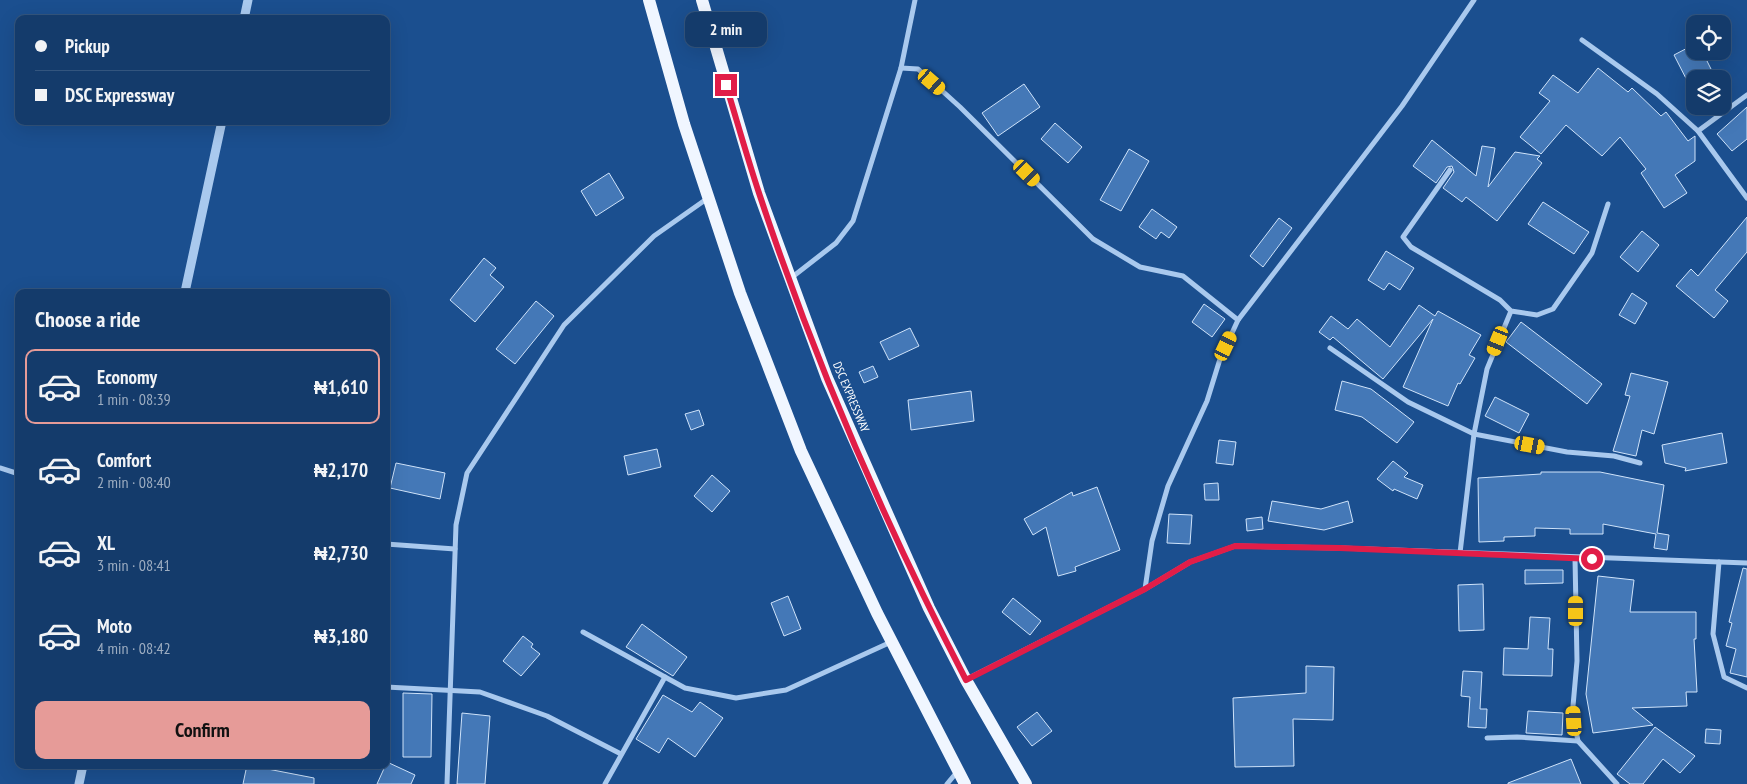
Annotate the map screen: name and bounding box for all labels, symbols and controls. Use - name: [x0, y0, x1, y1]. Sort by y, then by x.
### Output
- callout: 2 min: [685, 12, 767, 48]
- map controls: [1686, 15, 1731, 115]
- button: locate: [1686, 15, 1731, 60]
- text: 2 min: [710, 19, 742, 39]
- text: Pickup: [65, 34, 110, 58]
- car: [915, 66, 948, 98]
- button: layers: [1686, 70, 1731, 115]
- route end: [715, 74, 737, 96]
- text: DSC Expressway: [65, 83, 174, 107]
- car: [1011, 157, 1042, 189]
- text: Choose a ride: [35, 305, 140, 333]
- car: [1485, 324, 1510, 358]
- car: [1212, 329, 1239, 363]
- street label: DSC EXPRESSWAY: [830, 359, 873, 435]
- icon: car: [37, 364, 82, 409]
- text: Economy: [97, 365, 157, 389]
- text: ₦1,610: [314, 375, 368, 399]
- text: 1 min · 08:39: [97, 389, 171, 409]
- car: [1513, 435, 1546, 455]
- icon: car: [37, 447, 82, 492]
- text: Comfort: [97, 448, 151, 472]
- text: ₦2,170: [314, 458, 368, 482]
- text: 2 min · 08:40: [97, 472, 171, 492]
- icon: car: [37, 530, 82, 575]
- text: XL: [97, 531, 115, 555]
- text: ₦2,730: [314, 541, 368, 565]
- route start: [1581, 548, 1603, 570]
- text: 3 min · 08:41: [97, 555, 171, 575]
- car: [1568, 596, 1583, 626]
- icon: car: [37, 613, 82, 658]
- text: Moto: [97, 614, 132, 638]
- text: ₦3,180: [314, 624, 368, 648]
- text: 4 min · 08:42: [97, 638, 171, 658]
- button: Confirm: [35, 701, 370, 759]
- car: [1565, 706, 1582, 736]

